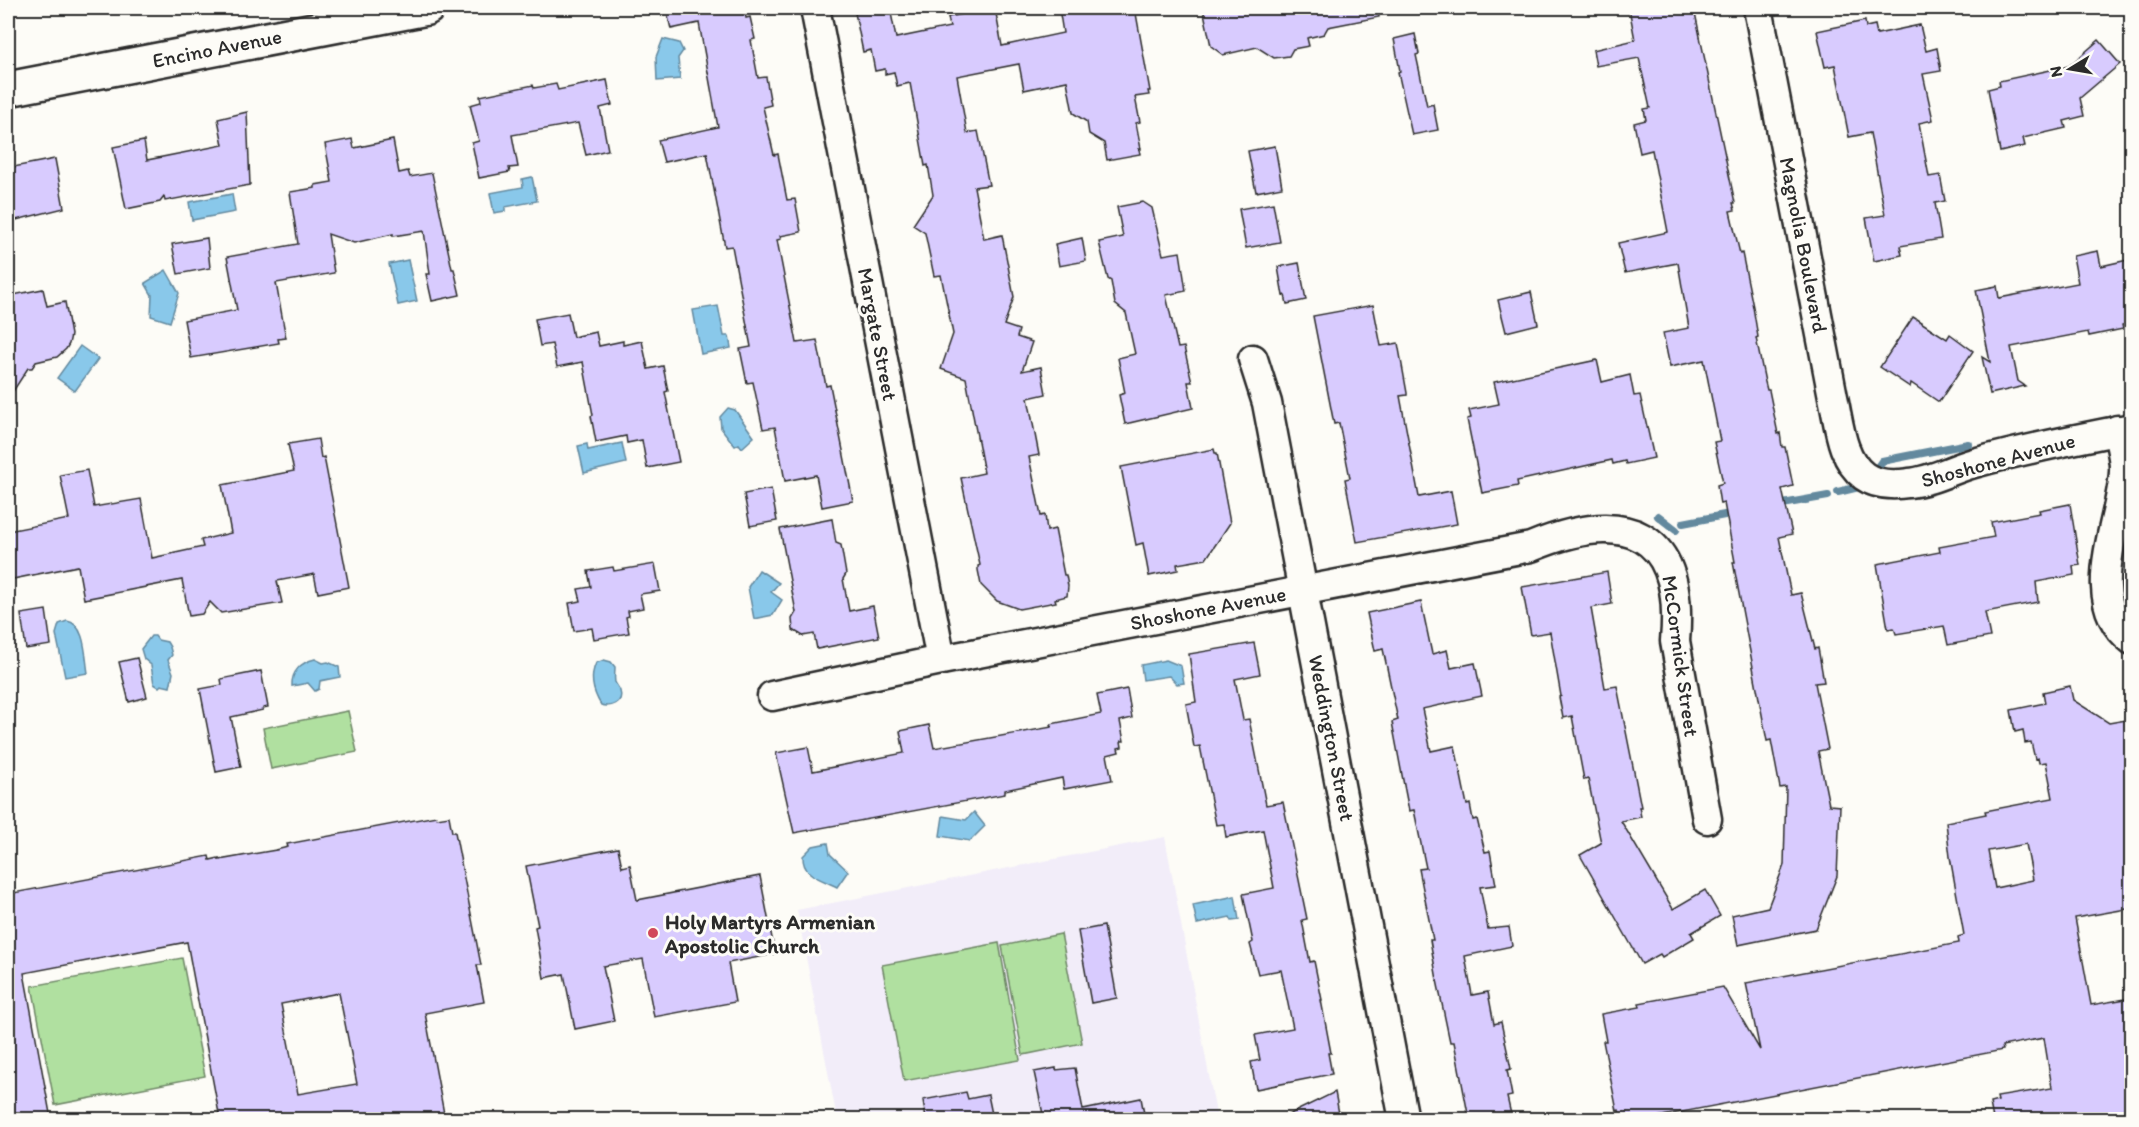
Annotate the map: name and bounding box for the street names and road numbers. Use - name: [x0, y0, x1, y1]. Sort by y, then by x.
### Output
- street label: Encino Avenue: [150, 23, 284, 73]
- street label: Magnolia Boulevard: [1775, 155, 1833, 336]
- street label: Margate Street: [853, 265, 903, 403]
- street label: Shoshone Avenue: [1918, 427, 2078, 493]
- street label: McCormick Street: [1657, 574, 1705, 738]
- street label: Shoshone Avenue: [1128, 581, 1288, 635]
- street label: Weddington Street: [1304, 653, 1360, 823]

